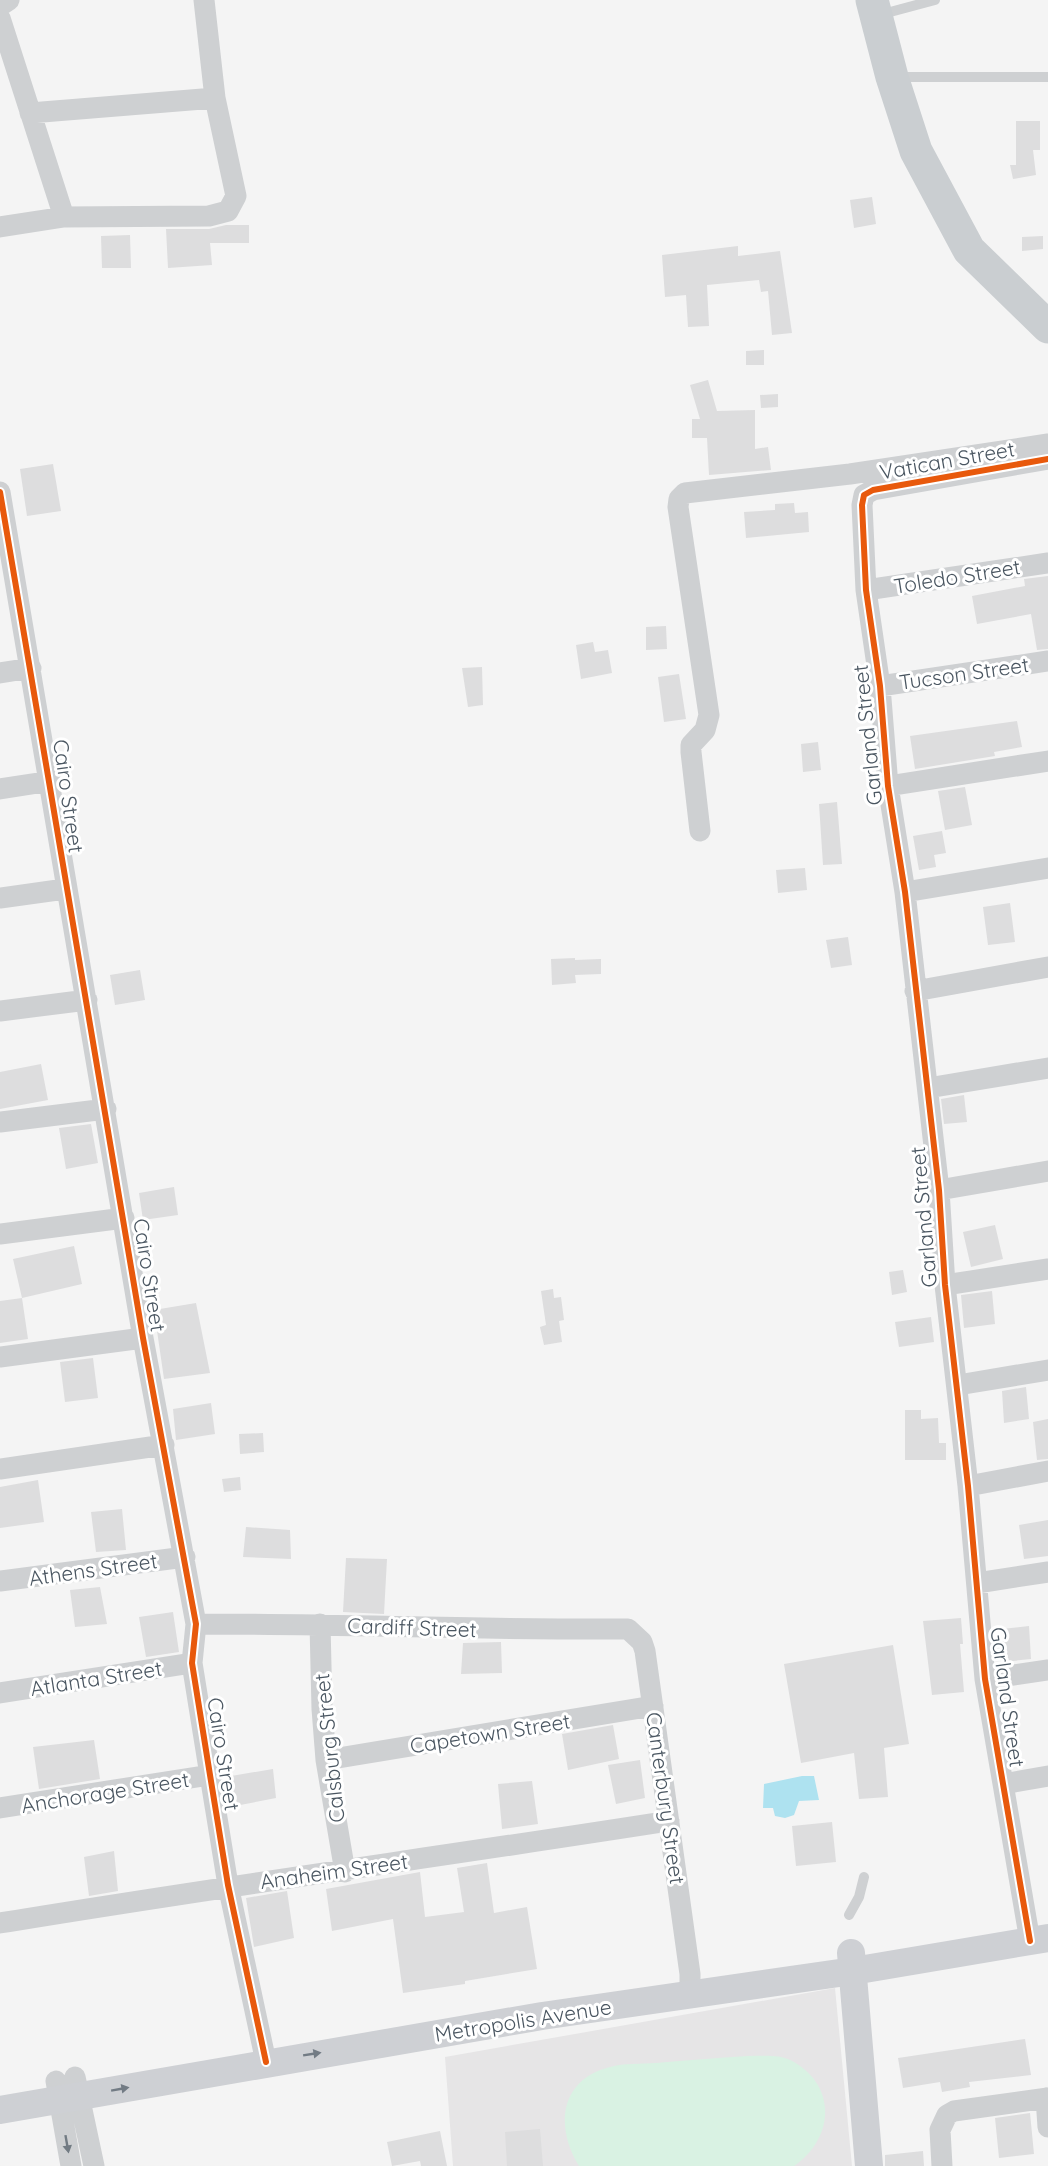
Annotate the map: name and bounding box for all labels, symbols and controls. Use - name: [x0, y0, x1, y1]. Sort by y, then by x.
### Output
- street label: Vatican Street: [877, 435, 1017, 485]
- street label: Toledo Street: [892, 553, 1022, 599]
- street label: Tucson Street: [897, 651, 1031, 695]
- street label: Garland Street: [847, 663, 887, 807]
- street label: Cairo Street: [48, 738, 90, 854]
- street label: Garland Street: [904, 1146, 942, 1288]
- street label: Cairo Street: [128, 1216, 172, 1334]
- street label: Athens Street: [27, 1547, 159, 1591]
- street label: Cardiff Street: [347, 1612, 477, 1642]
- street label: Garland Street: [985, 1625, 1031, 1769]
- street label: Atlanta Street: [28, 1655, 164, 1701]
- street label: Calsburg Street: [308, 1672, 350, 1824]
- street label: Cairo Street: [202, 1695, 246, 1813]
- street label: Capetown Street: [408, 1708, 572, 1758]
- street label: Canterbury Street: [641, 1710, 691, 1886]
- street label: Anchorage Street: [19, 1766, 191, 1818]
- street label: Anaheim Street: [258, 1848, 410, 1894]
- street label: Metropolis Avenue: [433, 1993, 613, 2047]
- one-way arrow: [302, 2050, 321, 2059]
- one-way arrow: [110, 2084, 129, 2093]
- one-way arrow: [63, 2135, 72, 2154]

